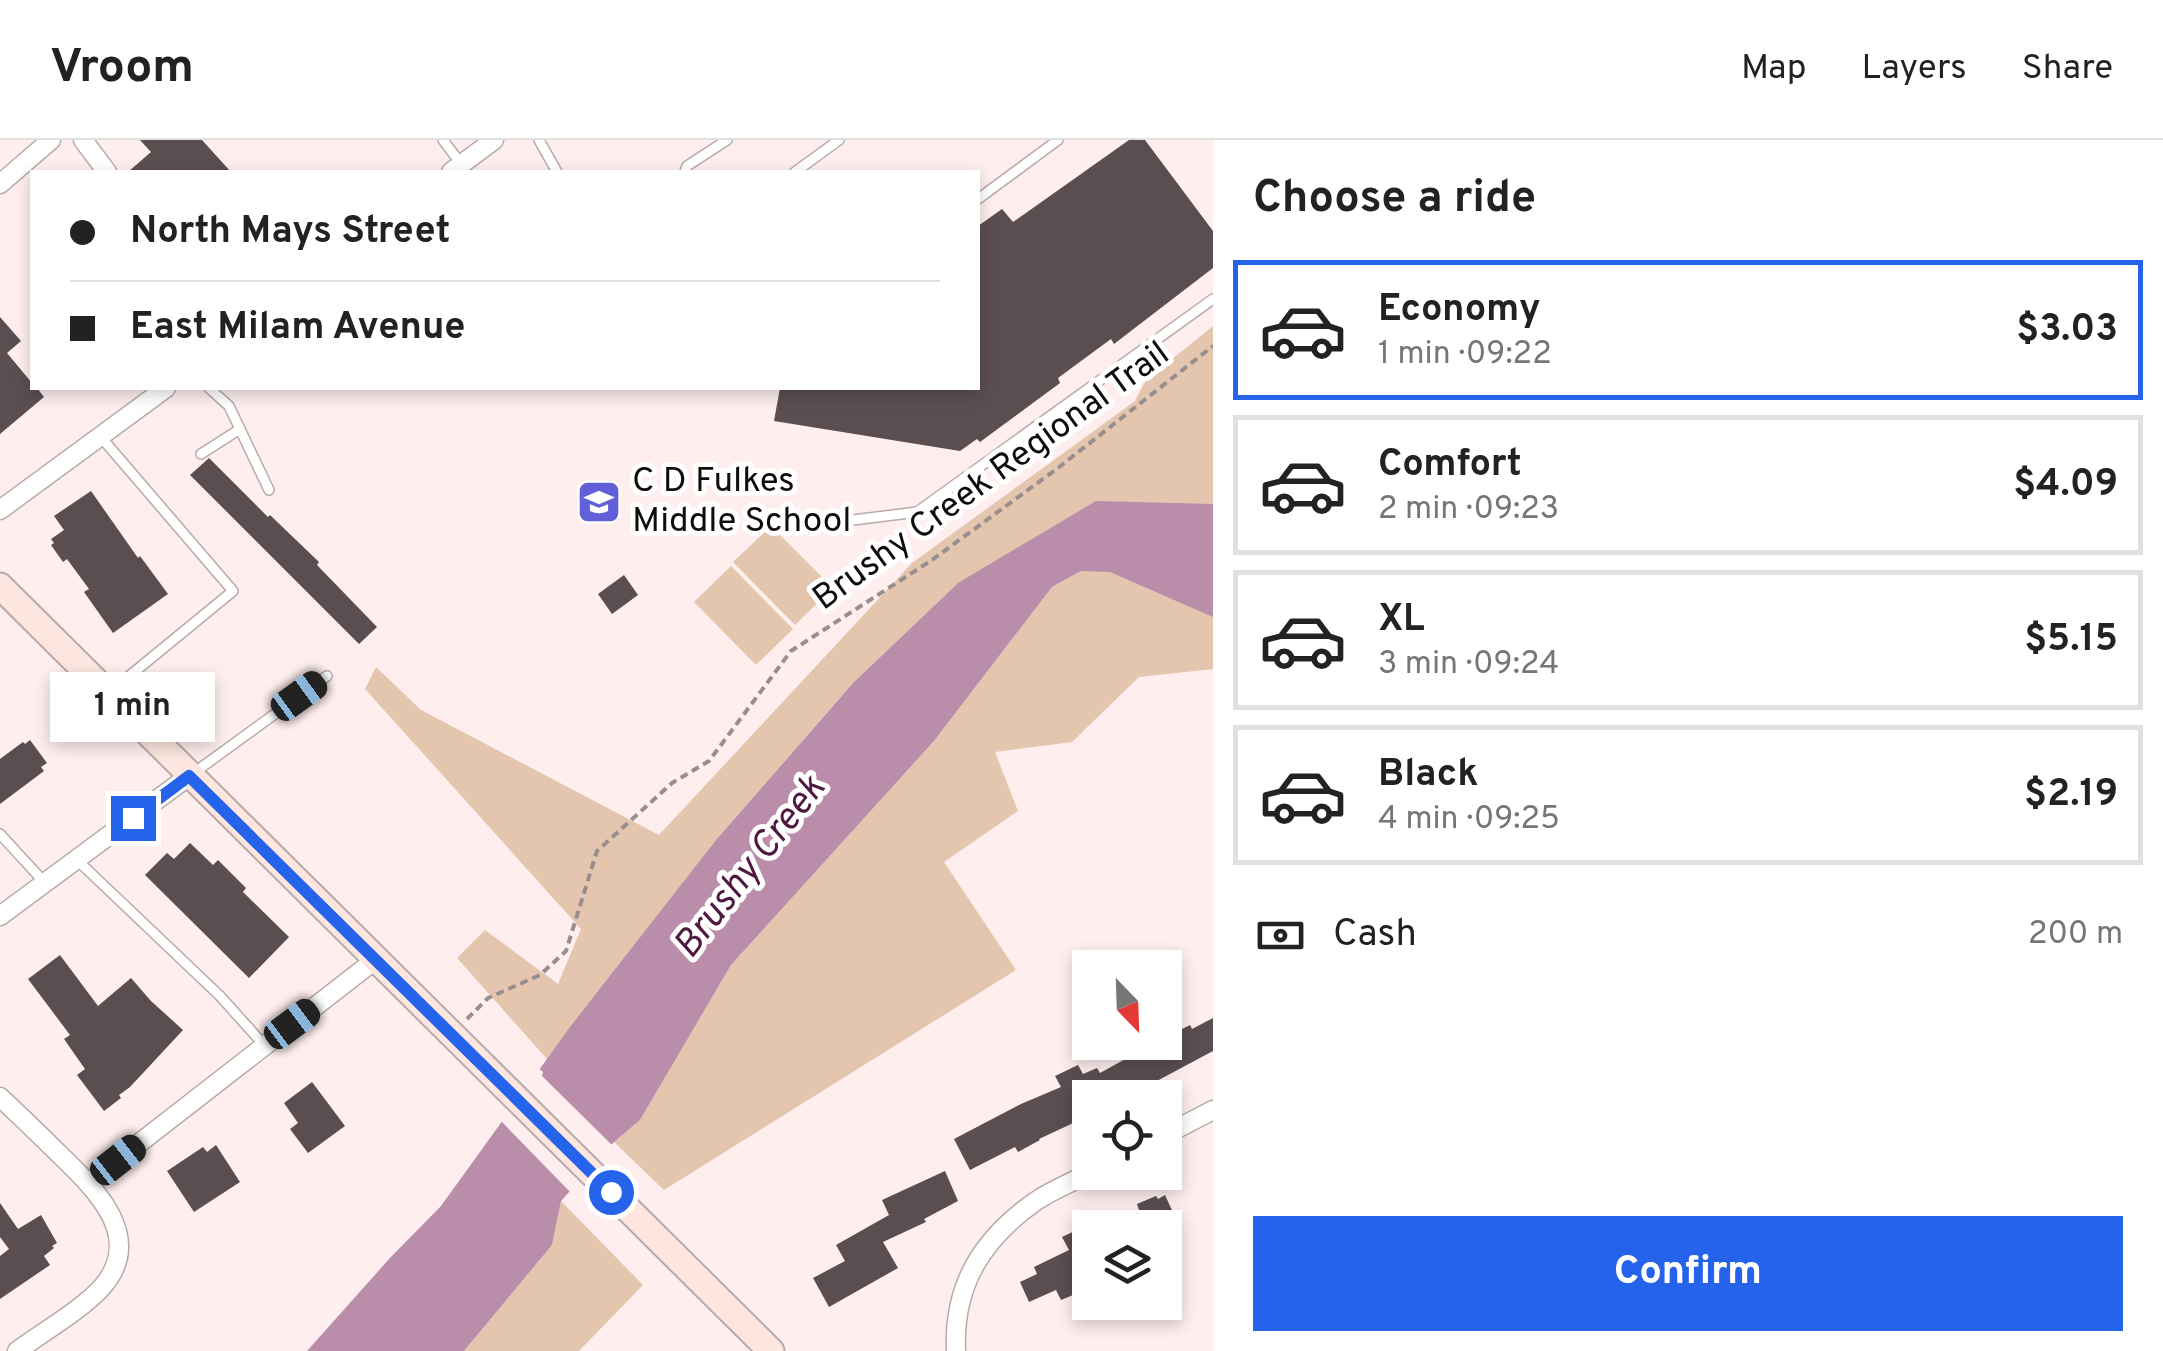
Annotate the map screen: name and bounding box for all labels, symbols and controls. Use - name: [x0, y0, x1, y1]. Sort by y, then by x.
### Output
- text: Vroom: [50, 39, 194, 99]
- text: Map: [1741, 47, 1807, 91]
- text: Layers: [1862, 47, 1967, 91]
- text: Share: [2022, 47, 2113, 91]
- text: Choose a ride: [1253, 171, 1536, 228]
- text: North Mays Street: [130, 208, 450, 257]
- icon: car: [1258, 285, 1348, 375]
- text: Economy: [1378, 286, 1540, 335]
- text: East Milam Avenue: [130, 304, 465, 353]
- text: $3.03: [2016, 306, 2118, 355]
- street label: Brushy Creek Regional Trail: [805, 333, 1179, 621]
- text: 1 min · 09:22: [1378, 335, 1552, 375]
- icon: car: [1258, 440, 1348, 530]
- text: Comfort: [1378, 441, 1522, 490]
- place label: C D Fulkes Middle School: [632, 460, 851, 544]
- text: $4.09: [2013, 461, 2118, 510]
- school or university icon: C D Fulkes Middle School: [576, 479, 622, 525]
- text: 2 min · 09:23: [1378, 490, 1559, 530]
- icon: car: [1258, 595, 1348, 685]
- text: XL: [1378, 596, 1425, 645]
- text: $5.15: [2024, 616, 2118, 665]
- text: 3 min · 09:24: [1378, 645, 1559, 685]
- car: [266, 666, 332, 726]
- callout: 1 min: [51, 673, 216, 743]
- text: 1 min: [94, 687, 171, 727]
- icon: car: [1258, 750, 1348, 840]
- text: Black: [1378, 751, 1478, 800]
- water label: Brushy Creek: [664, 766, 838, 970]
- text: $2.19: [2024, 771, 2118, 820]
- route end: [111, 796, 156, 841]
- text: 4 min · 09:25: [1378, 800, 1560, 840]
- icon: cash: [1253, 908, 1308, 963]
- text: Cash: [1333, 911, 1417, 960]
- text: 200 m: [2028, 915, 2123, 955]
- north arrow: [1072, 950, 1182, 1060]
- map controls: [1072, 950, 1182, 1320]
- car: [259, 994, 325, 1054]
- button: locate: [1072, 1080, 1182, 1190]
- car: [85, 1130, 151, 1190]
- route start: [589, 1170, 634, 1215]
- button: layers: [1072, 1210, 1182, 1320]
- button: Confirm: [1253, 1216, 2123, 1331]

